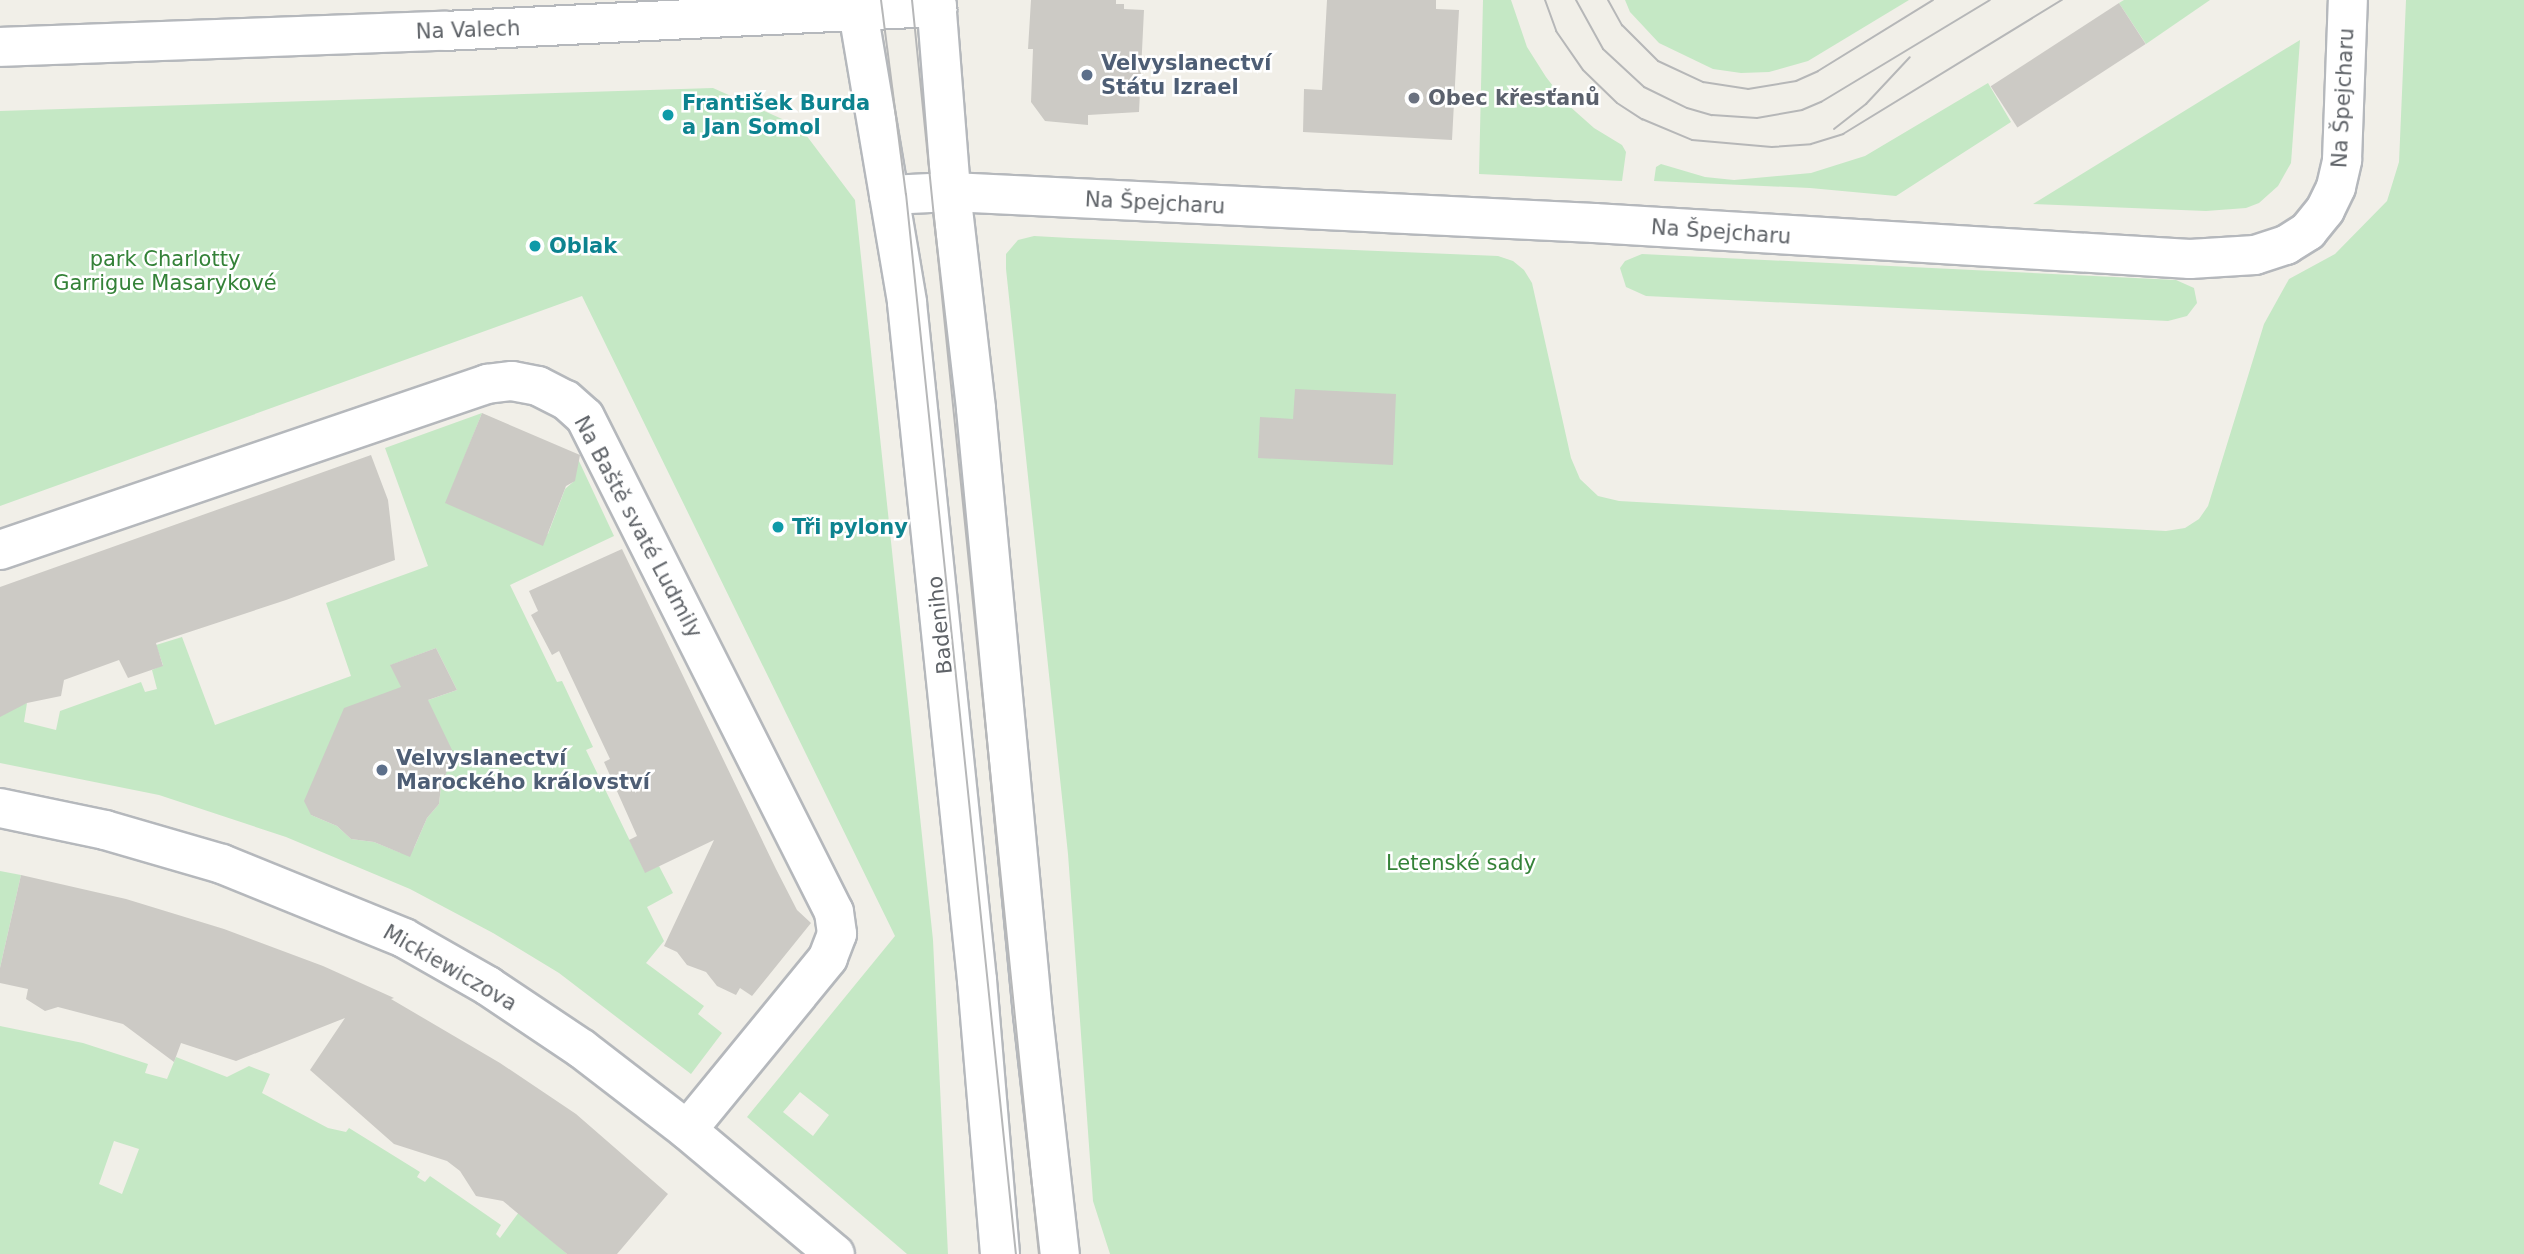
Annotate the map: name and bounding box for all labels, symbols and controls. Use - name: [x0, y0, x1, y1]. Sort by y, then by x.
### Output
- street label: Na Valech: [415, 16, 521, 44]
- street label: Na Špejcharu: [2327, 27, 2359, 169]
- place label: Velvyslanectví Státu Izrael: [1101, 50, 1271, 100]
- marker: Velvyslanectví Státu Izrael: [1079, 67, 1095, 83]
- place label: Obec křesťanů: [1428, 85, 1600, 111]
- place label: František Burda a Jan Somol: [682, 90, 870, 140]
- marker: Obec křesťanů: [1406, 90, 1422, 106]
- marker: František Burda a Jan Somol: [660, 107, 676, 123]
- street label: Na Špejcharu: [1084, 187, 1226, 219]
- street label: Na Špejcharu: [1650, 215, 1792, 249]
- place label: Oblak: [549, 233, 617, 259]
- marker: Oblak: [527, 238, 543, 254]
- park label: park Charlotty Garrigue Masarykové: [53, 246, 277, 296]
- street label: Na Baště svaté Ludmily: [569, 412, 707, 642]
- place label: Tři pylony: [792, 514, 908, 540]
- marker: Tři pylony: [770, 519, 786, 535]
- street label: Badeniho: [922, 575, 958, 675]
- place label: Velvyslanectví Marockého království: [396, 745, 650, 795]
- marker: Velvyslanectví Marockého království: [374, 762, 390, 778]
- park label: Letenské sady: [1386, 850, 1536, 876]
- street label: Mickiewiczova: [379, 920, 521, 1016]

